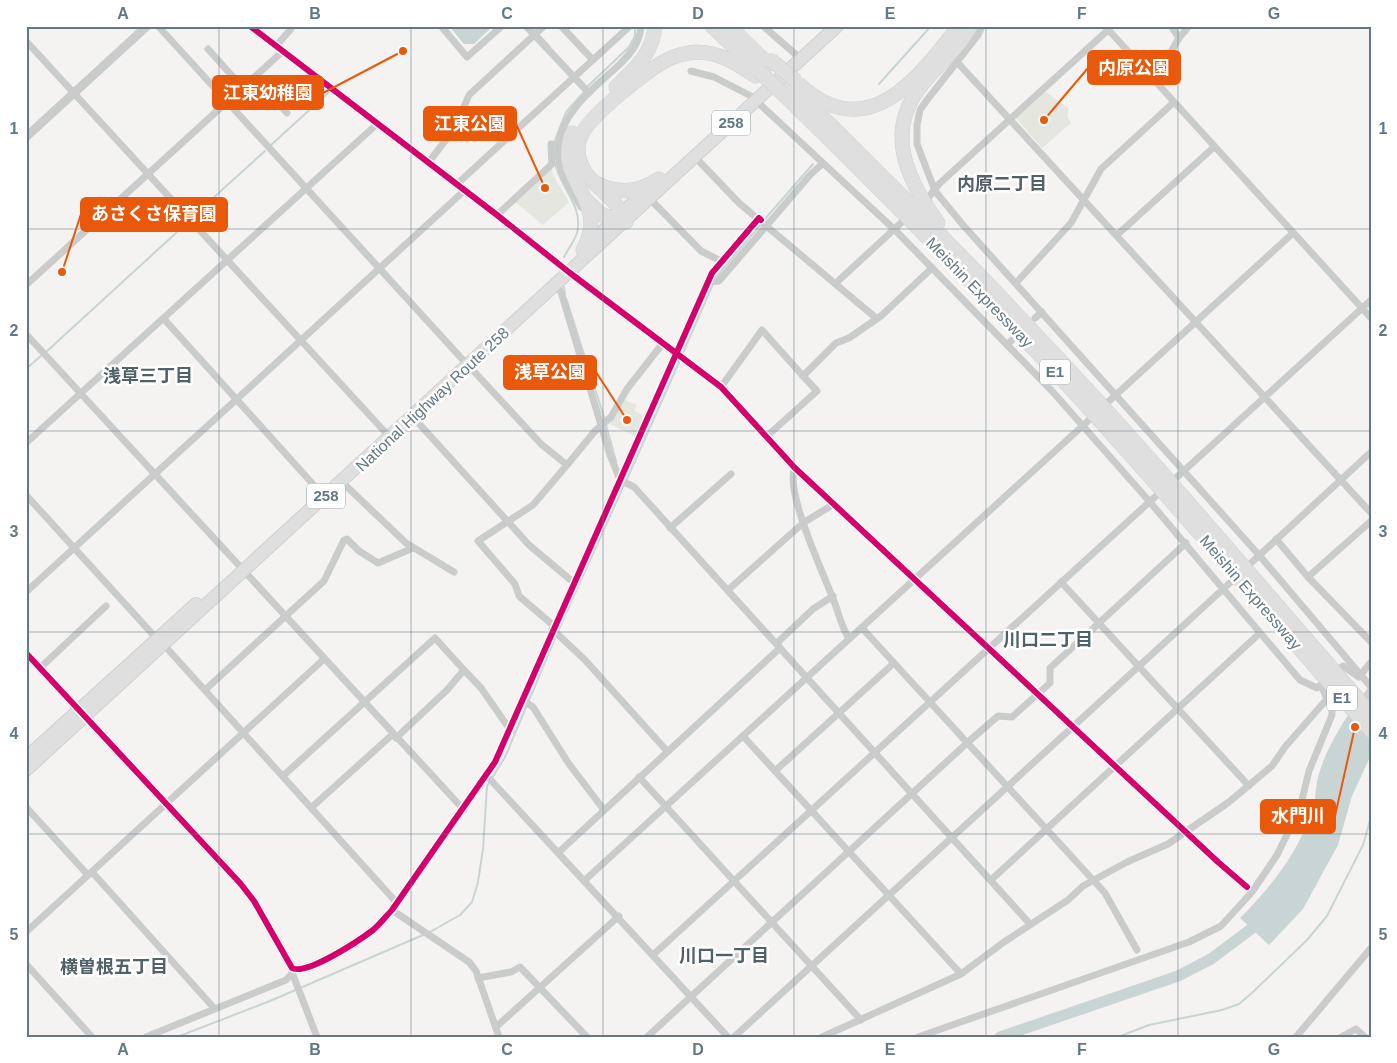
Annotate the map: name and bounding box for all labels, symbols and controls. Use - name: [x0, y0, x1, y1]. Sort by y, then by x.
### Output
- text: A: [117, 5, 129, 22]
- text: B: [309, 5, 321, 22]
- text: C: [501, 5, 513, 22]
- text: D: [692, 5, 704, 22]
- text: E: [885, 5, 896, 22]
- text: F: [1077, 5, 1087, 22]
- text: G: [1268, 5, 1280, 22]
- callout: 内原公園: [1088, 51, 1180, 84]
- text: 内原公園: [1098, 58, 1170, 78]
- callout: 江東幼稚園: [213, 76, 323, 109]
- text: 江東幼稚園: [223, 83, 313, 103]
- callout: 江東公園: [424, 107, 516, 140]
- road number: 258: [712, 110, 750, 136]
- text: 江東公園: [434, 114, 506, 134]
- text: 1: [10, 120, 19, 137]
- text: 1: [1379, 120, 1388, 137]
- district label: 内原二丁目: [957, 174, 1047, 194]
- callout: あさくさ保育園: [81, 198, 227, 231]
- text: あさくさ保育園: [91, 204, 217, 224]
- street label: Meishin Expressway: [923, 234, 1036, 351]
- text: 2: [10, 322, 19, 339]
- text: 2: [1379, 322, 1388, 339]
- street label: National Highway Route 258: [352, 324, 512, 475]
- callout: 浅草公園: [504, 356, 596, 389]
- road number: E1: [1040, 360, 1070, 384]
- text: 浅草公園: [514, 362, 586, 382]
- district label: 浅草三丁目: [103, 366, 193, 386]
- road number: 258: [307, 484, 345, 508]
- text: 3: [10, 523, 19, 540]
- text: 3: [1379, 523, 1388, 540]
- street label: Meishin Expressway: [1196, 532, 1305, 653]
- district label: 川口二丁目: [1003, 630, 1093, 650]
- road number: E1: [1327, 686, 1357, 710]
- text: 4: [10, 725, 19, 742]
- text: 4: [1379, 725, 1388, 742]
- callout: 水門川: [1261, 800, 1335, 833]
- text: 水門川: [1271, 806, 1325, 826]
- text: 5: [10, 926, 19, 943]
- text: 5: [1379, 926, 1388, 943]
- district label: 川口一丁目: [679, 946, 769, 966]
- district label: 横曽根五丁目: [60, 957, 168, 977]
- text: A: [117, 1041, 129, 1058]
- text: B: [309, 1041, 321, 1058]
- text: C: [501, 1041, 513, 1058]
- text: D: [692, 1041, 704, 1058]
- text: E: [885, 1041, 896, 1058]
- text: F: [1077, 1041, 1087, 1058]
- text: G: [1268, 1041, 1280, 1058]

